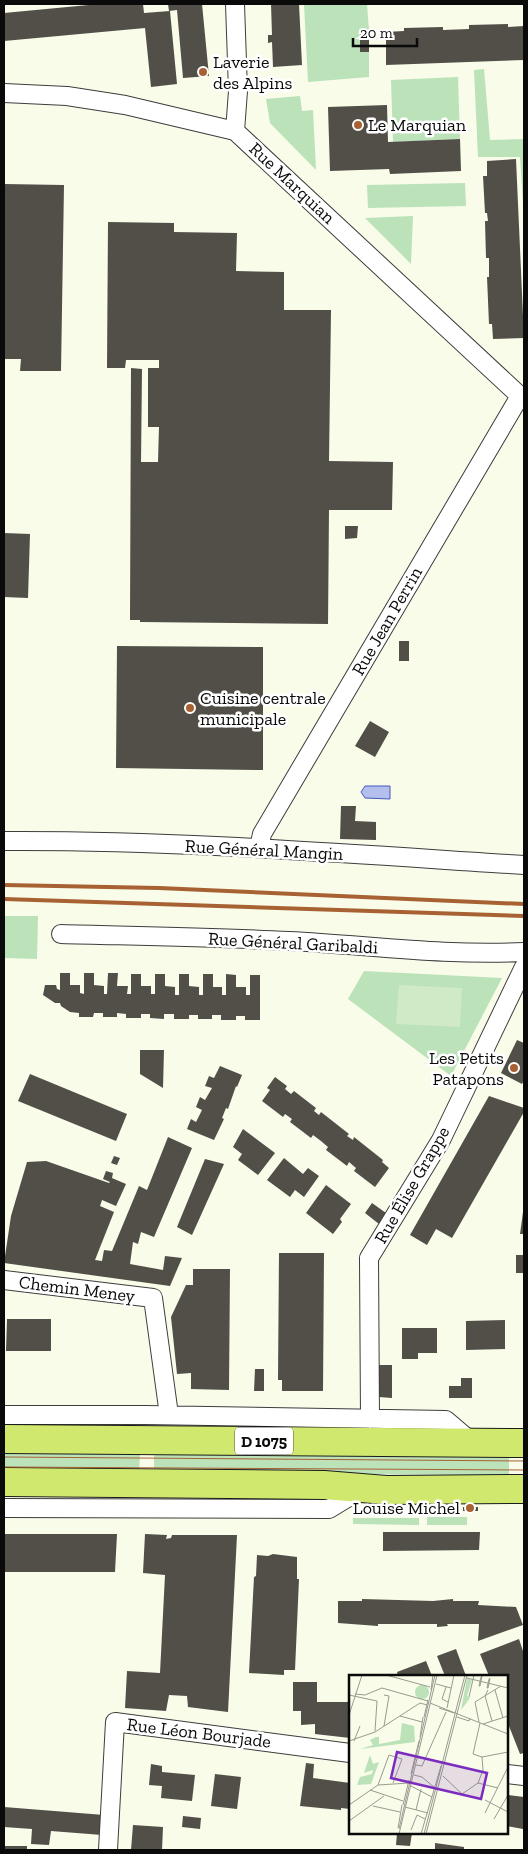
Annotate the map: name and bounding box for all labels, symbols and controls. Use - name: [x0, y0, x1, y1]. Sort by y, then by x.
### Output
- scale bar: [353, 15, 417, 47]
- text: 20 m: [360, 24, 393, 42]
- place label: Laverie des Alpins: [213, 51, 292, 94]
- marker: Laverie des Alpins: [197, 66, 209, 78]
- place label: Le Marquian: [368, 114, 467, 136]
- marker: Le Marquian: [352, 119, 364, 131]
- street label: Rue Marquian: [244, 138, 340, 229]
- street label: Rue Jean Perrin: [347, 562, 427, 679]
- place label: Cuisine centrale municipale: [200, 687, 326, 730]
- marker: Cuisine centrale municipale: [184, 702, 196, 714]
- street label: Rue Général Mangin: [184, 835, 344, 865]
- street label: Rue Général Garibaldi: [207, 928, 379, 958]
- place label: Les Petits Patapons: [429, 1047, 504, 1090]
- marker: Les Petits Patapons: [508, 1062, 520, 1074]
- street label: Rue Élise Grappe: [370, 1123, 454, 1247]
- street label: Chemin Meney: [18, 1271, 137, 1307]
- road number: D 1075: [235, 1428, 293, 1454]
- place label: Louise Michel: [353, 1497, 460, 1519]
- marker: Louise Michel: [464, 1502, 476, 1514]
- inset map: [349, 1675, 508, 1834]
- street label: Rue Léon Bourjade: [126, 1713, 272, 1753]

